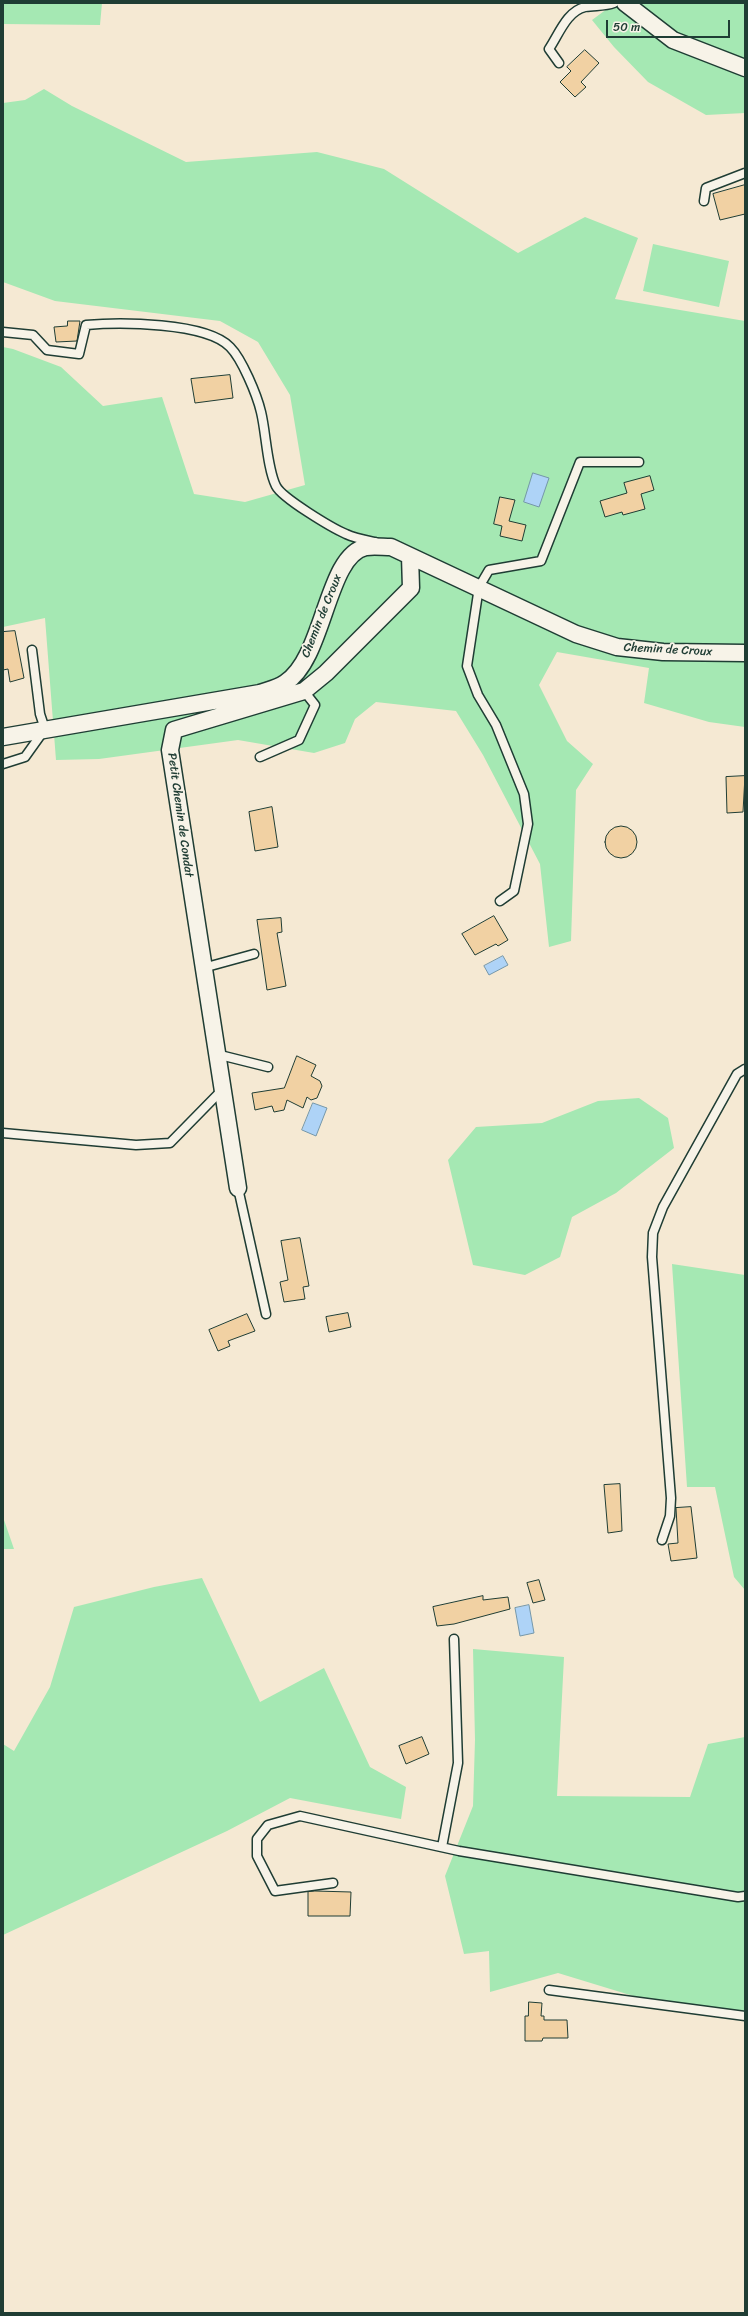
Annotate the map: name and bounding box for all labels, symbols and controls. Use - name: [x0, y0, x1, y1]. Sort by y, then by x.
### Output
- scale bar: [608, 12, 732, 38]
- text: 50 m: [613, 16, 640, 38]
- street label: Chemin de Croux: [299, 572, 345, 660]
- street label: Chemin de Croux: [623, 640, 713, 660]
- street label: Petit Chemin de Condat: [164, 752, 196, 878]

